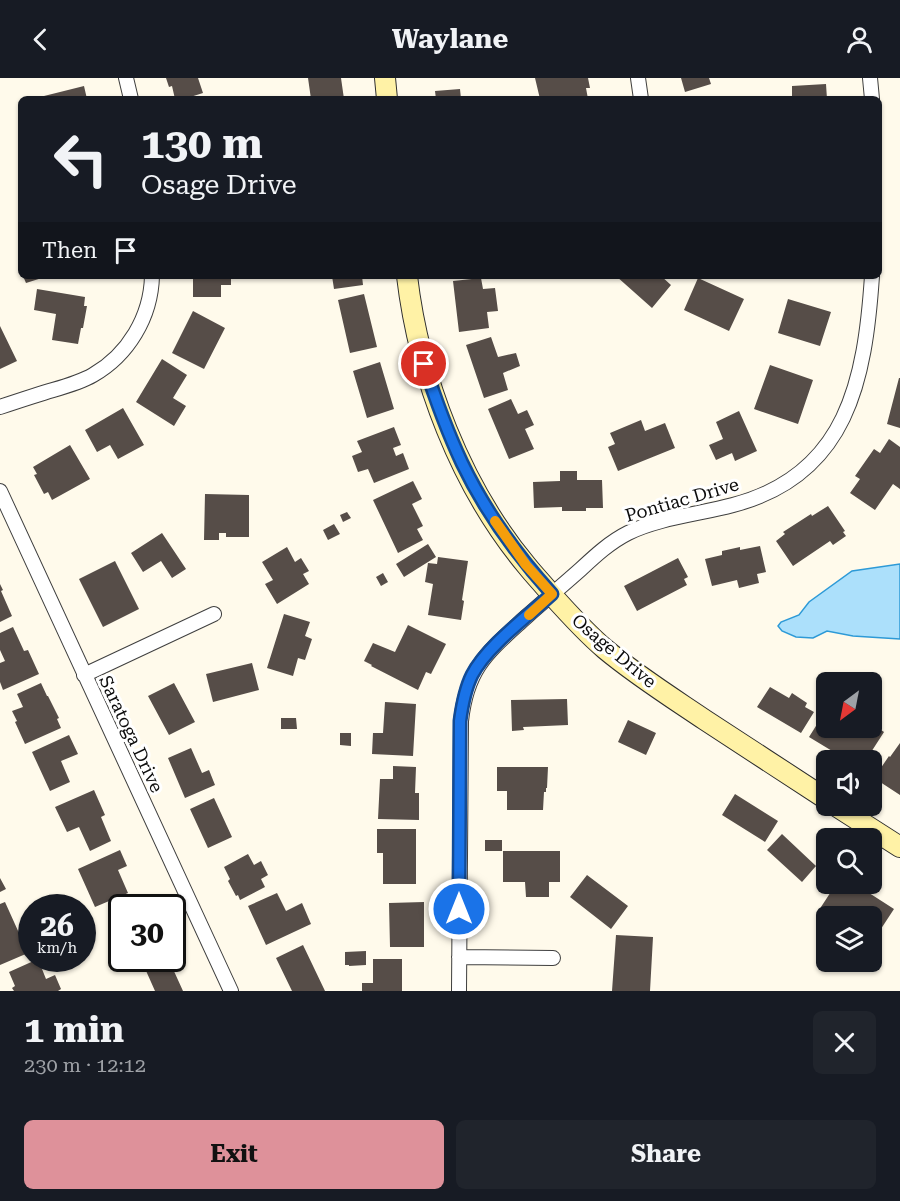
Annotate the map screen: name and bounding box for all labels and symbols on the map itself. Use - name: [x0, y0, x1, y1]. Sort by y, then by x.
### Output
- pin: [398, 338, 449, 389]
- street label: Pontiac Drive: [622, 473, 741, 526]
- street label: Osage Drive: [568, 609, 661, 692]
- street label: Saratoga Drive: [95, 672, 168, 796]
- north arrow: [816, 672, 882, 738]
- position arrow: [427, 877, 491, 941]
- speed limit sign: 30: [108, 894, 186, 972]

